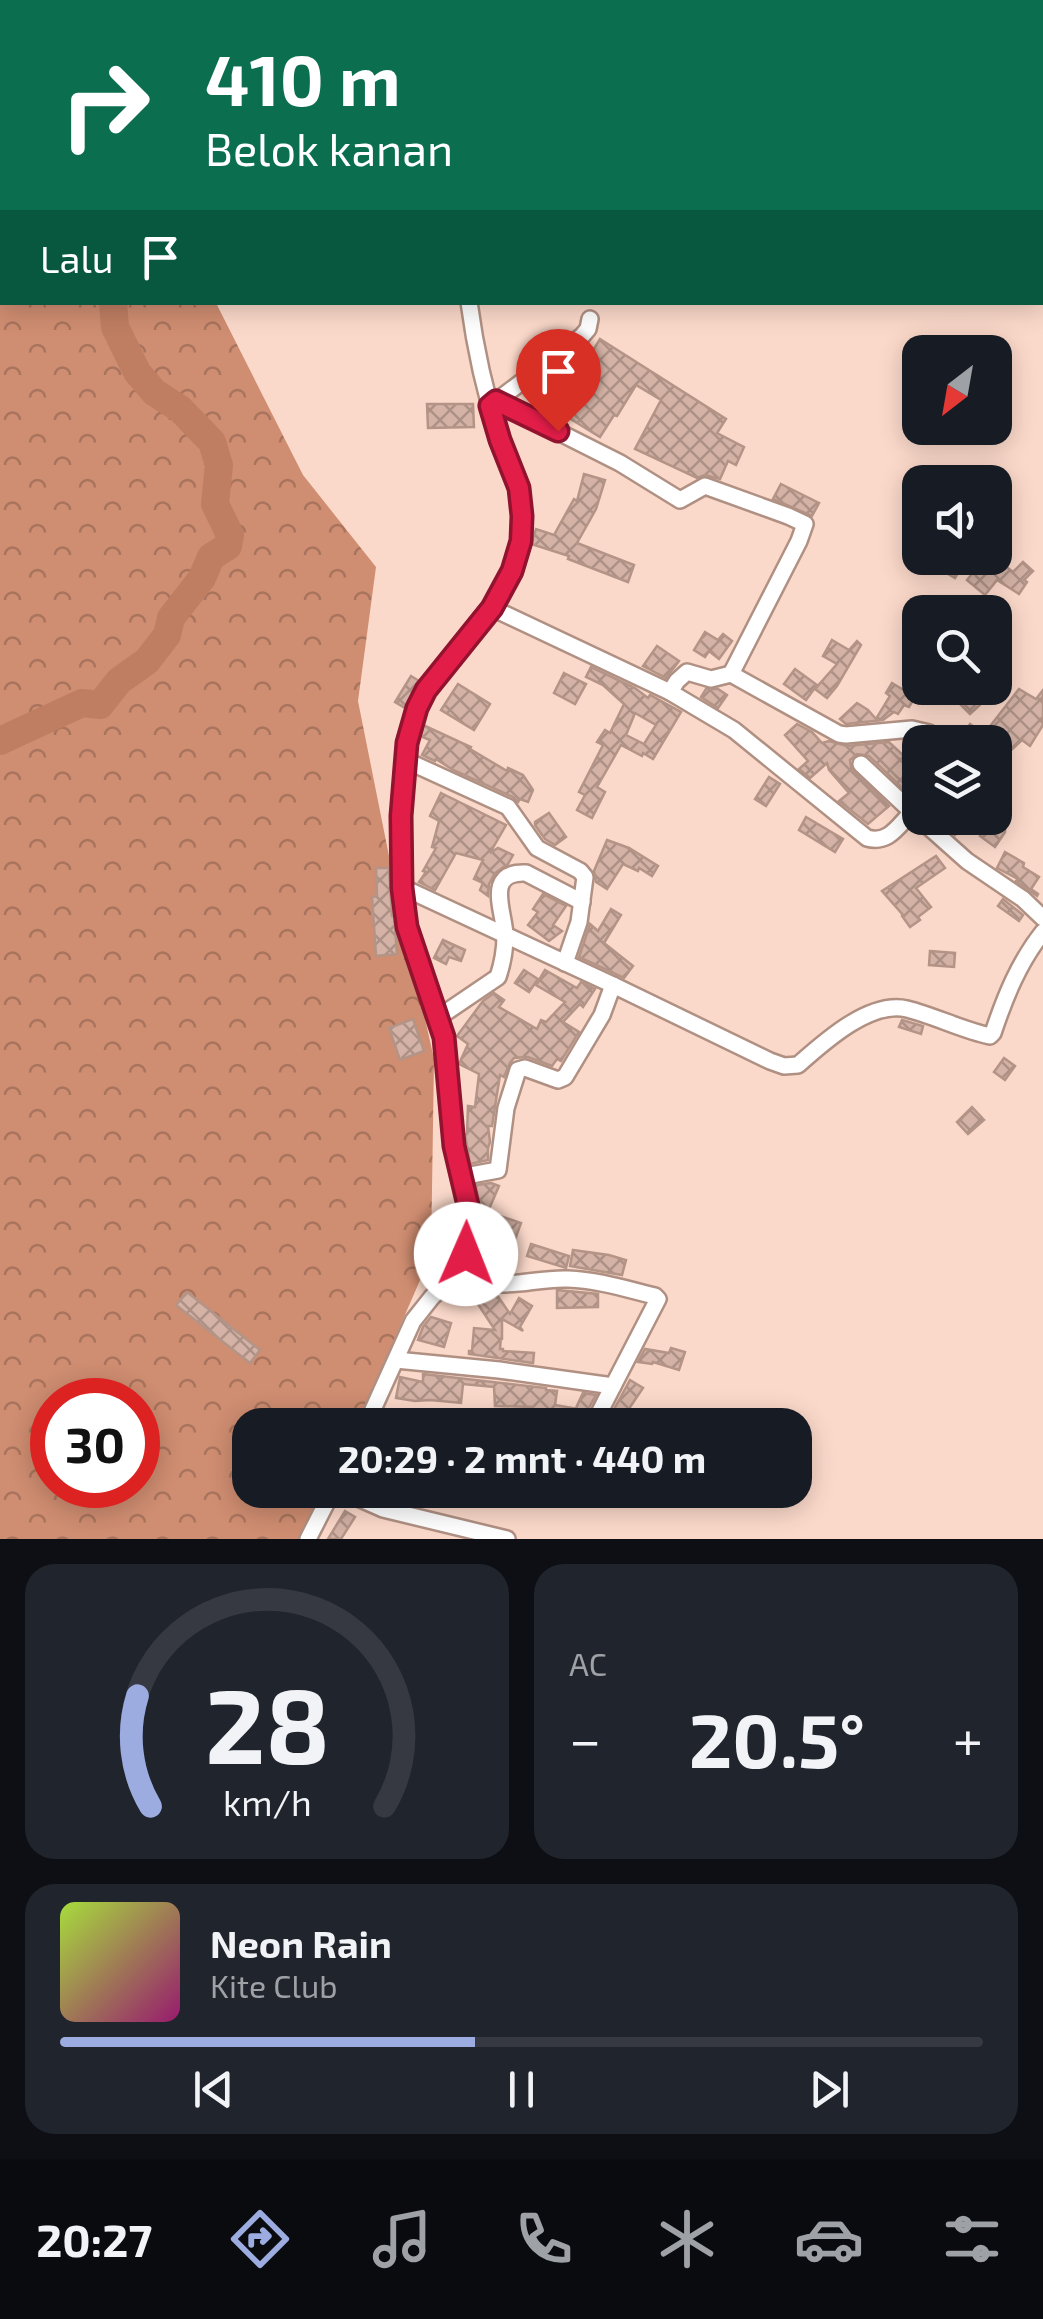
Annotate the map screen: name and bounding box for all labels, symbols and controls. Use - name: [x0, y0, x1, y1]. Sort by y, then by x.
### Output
- text: 410 m: [205, 36, 401, 120]
- icon: right: [40, 40, 170, 170]
- text: Belok kanan: [205, 121, 453, 175]
- icon: arrive: [133, 230, 188, 285]
- text: Lalu: [40, 235, 113, 281]
- pin: [516, 329, 601, 432]
- north arrow: [902, 335, 1012, 445]
- map controls: [902, 335, 1012, 835]
- icon: arrive: [531, 344, 586, 399]
- button: sound: [902, 465, 1012, 575]
- button: search: [902, 595, 1012, 705]
- button: layers: [902, 725, 1012, 835]
- position arrow: [414, 1202, 518, 1306]
- speed limit sign: 30: [30, 1378, 160, 1508]
- text: 20:29 · 2 mnt · 440 m: [338, 1435, 706, 1481]
- text: AC: [569, 1644, 607, 1682]
- text: 28: [204, 1660, 330, 1785]
- text: 20.5°: [689, 1693, 865, 1783]
- text: −: [569, 1705, 601, 1771]
- text: +: [953, 1705, 983, 1771]
- text: km/h: [223, 1780, 311, 1823]
- text: Neon Rain: [210, 1920, 392, 1966]
- text: Kite Club: [210, 1966, 338, 2004]
- icon: previous: [186, 2062, 241, 2117]
- icon: pause: [494, 2062, 549, 2117]
- icon: next: [802, 2062, 857, 2117]
- icon: directions: [225, 2204, 295, 2274]
- icon: music: [367, 2204, 437, 2274]
- icon: phone: [509, 2204, 579, 2274]
- icon: climate: [652, 2204, 722, 2274]
- icon: car: [794, 2204, 864, 2274]
- icon: filters: [937, 2204, 1007, 2274]
- text: 20:27: [36, 2212, 152, 2266]

